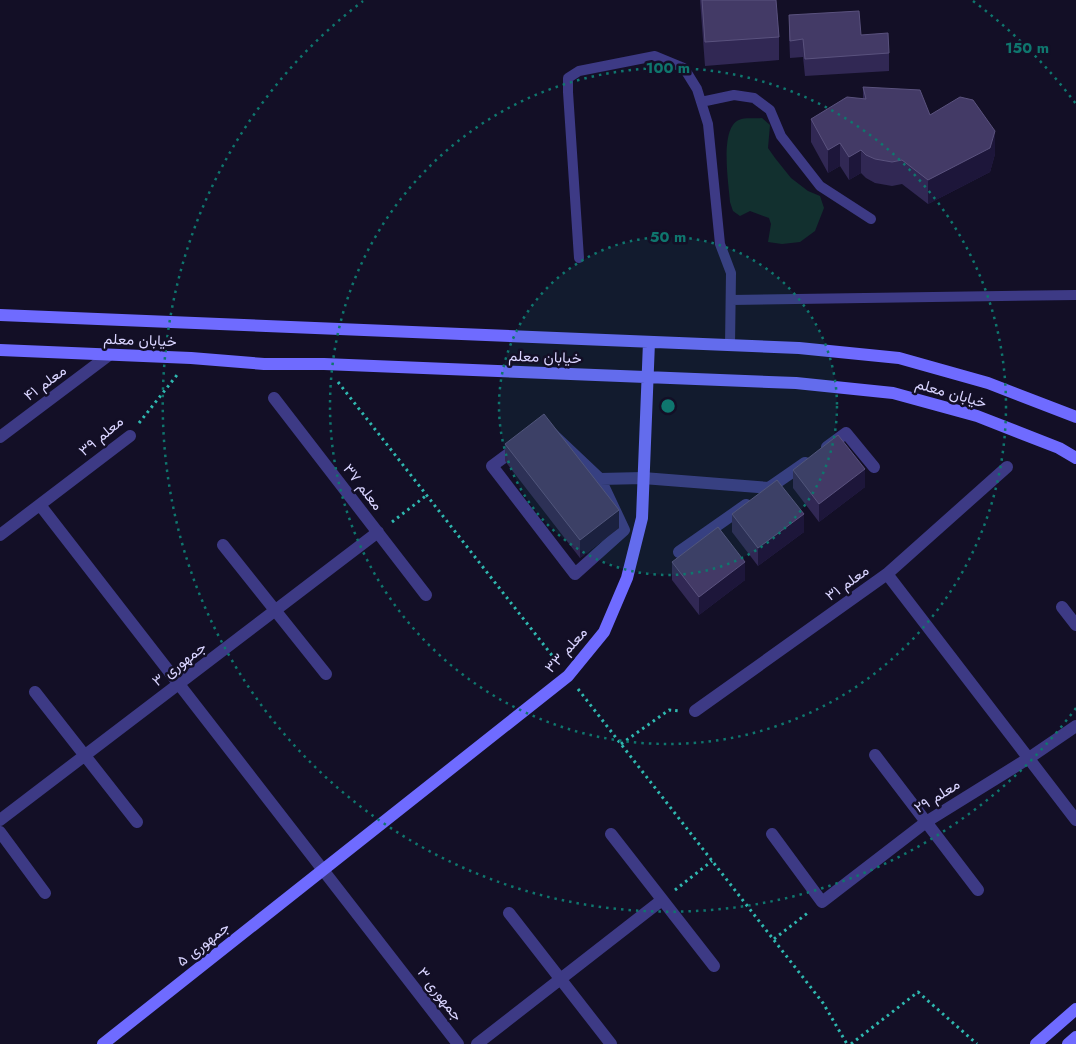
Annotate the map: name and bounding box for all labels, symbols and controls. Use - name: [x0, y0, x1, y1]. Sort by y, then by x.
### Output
- text: 150 m: [1005, 37, 1049, 59]
- text: 100 m: [646, 57, 690, 79]
- text: 50 m: [650, 226, 686, 248]
- street label: خیابان معلم: [103, 328, 177, 352]
- street label: خیابان معلم: [508, 345, 582, 369]
- street label: معلم ۴۱: [19, 360, 71, 406]
- street label: خیابان معلم: [913, 372, 989, 414]
- centre of rings: [659, 397, 677, 415]
- street label: معلم ۳۹: [74, 411, 128, 461]
- street label: معلم ۳۷: [338, 459, 388, 515]
- street label: معلم ۳۱: [820, 560, 874, 606]
- street label: معلم ۳۳: [539, 622, 593, 678]
- street label: جمهوری ۳: [147, 636, 211, 692]
- street label: معلم ۲۹: [910, 773, 964, 819]
- street label: جمهوری ۵: [172, 916, 234, 972]
- street label: جمهوری ۳: [412, 962, 468, 1026]

